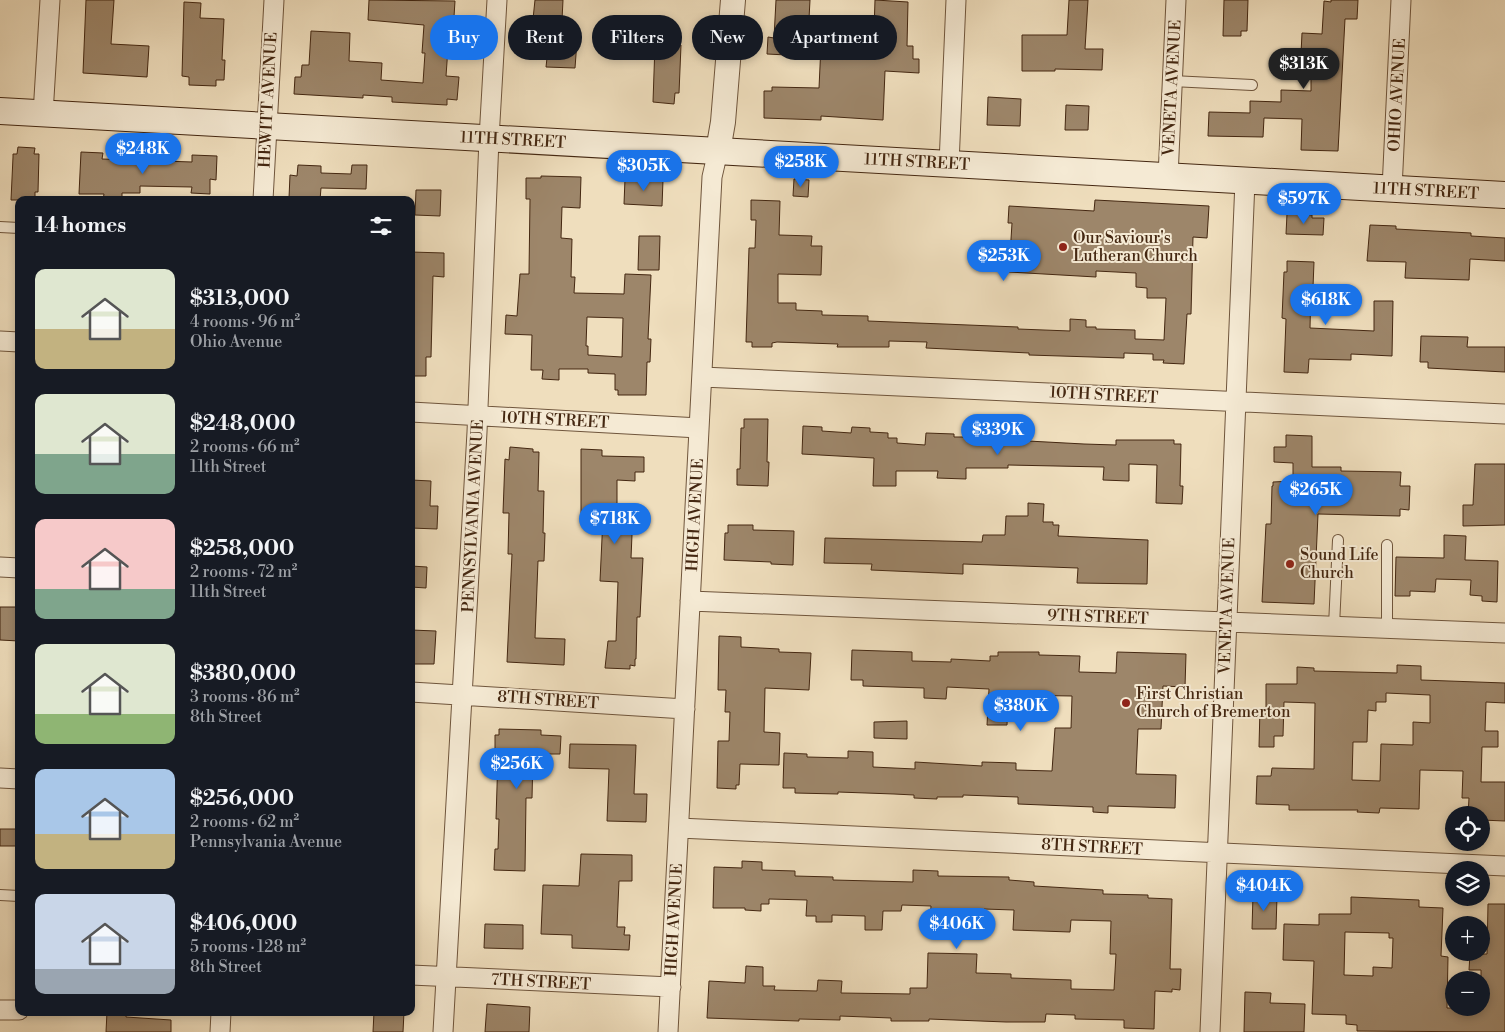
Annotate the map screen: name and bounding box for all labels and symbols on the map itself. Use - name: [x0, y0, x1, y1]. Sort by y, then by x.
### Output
- street label: VENETA AVENUE: [1158, 19, 1186, 158]
- street label: HEWITT AVENUE: [254, 31, 282, 169]
- street label: OHIO AVENUE: [1384, 38, 1410, 152]
- pin: $313K: [1269, 48, 1339, 90]
- street label: 11TH STREET: [459, 127, 567, 153]
- pin: $248K: [108, 132, 178, 175]
- pin: $258K: [766, 146, 836, 188]
- street label: 11TH STREET: [863, 149, 971, 175]
- pin: $305K: [609, 150, 679, 192]
- street label: 11TH STREET: [1372, 178, 1480, 204]
- pin: $597K: [1269, 182, 1339, 225]
- place label: Our Saviour's Lutheran Church: [1073, 228, 1198, 266]
- pin: $253K: [969, 240, 1039, 282]
- marker: Our Saviour's Lutheran Church: [1057, 241, 1069, 253]
- pin: $618K: [1291, 284, 1361, 326]
- street label: 10TH STREET: [1049, 382, 1159, 408]
- street label: 10TH STREET: [500, 407, 610, 433]
- pin: $339K: [963, 414, 1033, 456]
- street label: PENNSYLVANIA AVENUE: [458, 419, 488, 613]
- street label: HIGH AVENUE: [682, 458, 708, 572]
- pin: $265K: [1281, 474, 1351, 516]
- pin: $718K: [580, 502, 650, 545]
- street label: VENETA AVENUE: [1215, 537, 1239, 676]
- place label: Sound Life Church: [1300, 545, 1379, 583]
- marker: Sound Life Church: [1284, 558, 1296, 570]
- street label: 9TH STREET: [1047, 605, 1149, 629]
- place label: First Christian Church of Bremerton: [1136, 684, 1291, 722]
- street label: 8TH STREET: [497, 686, 599, 714]
- pin: $380K: [986, 690, 1056, 732]
- marker: First Christian Church of Bremerton: [1120, 697, 1132, 709]
- pin: $256K: [482, 748, 552, 790]
- street label: 8TH STREET: [1041, 834, 1143, 860]
- street label: HIGH AVENUE: [661, 863, 687, 977]
- pin: $404K: [1229, 870, 1299, 912]
- pin: $406K: [922, 908, 992, 950]
- street label: 7TH STREET: [491, 969, 591, 995]

